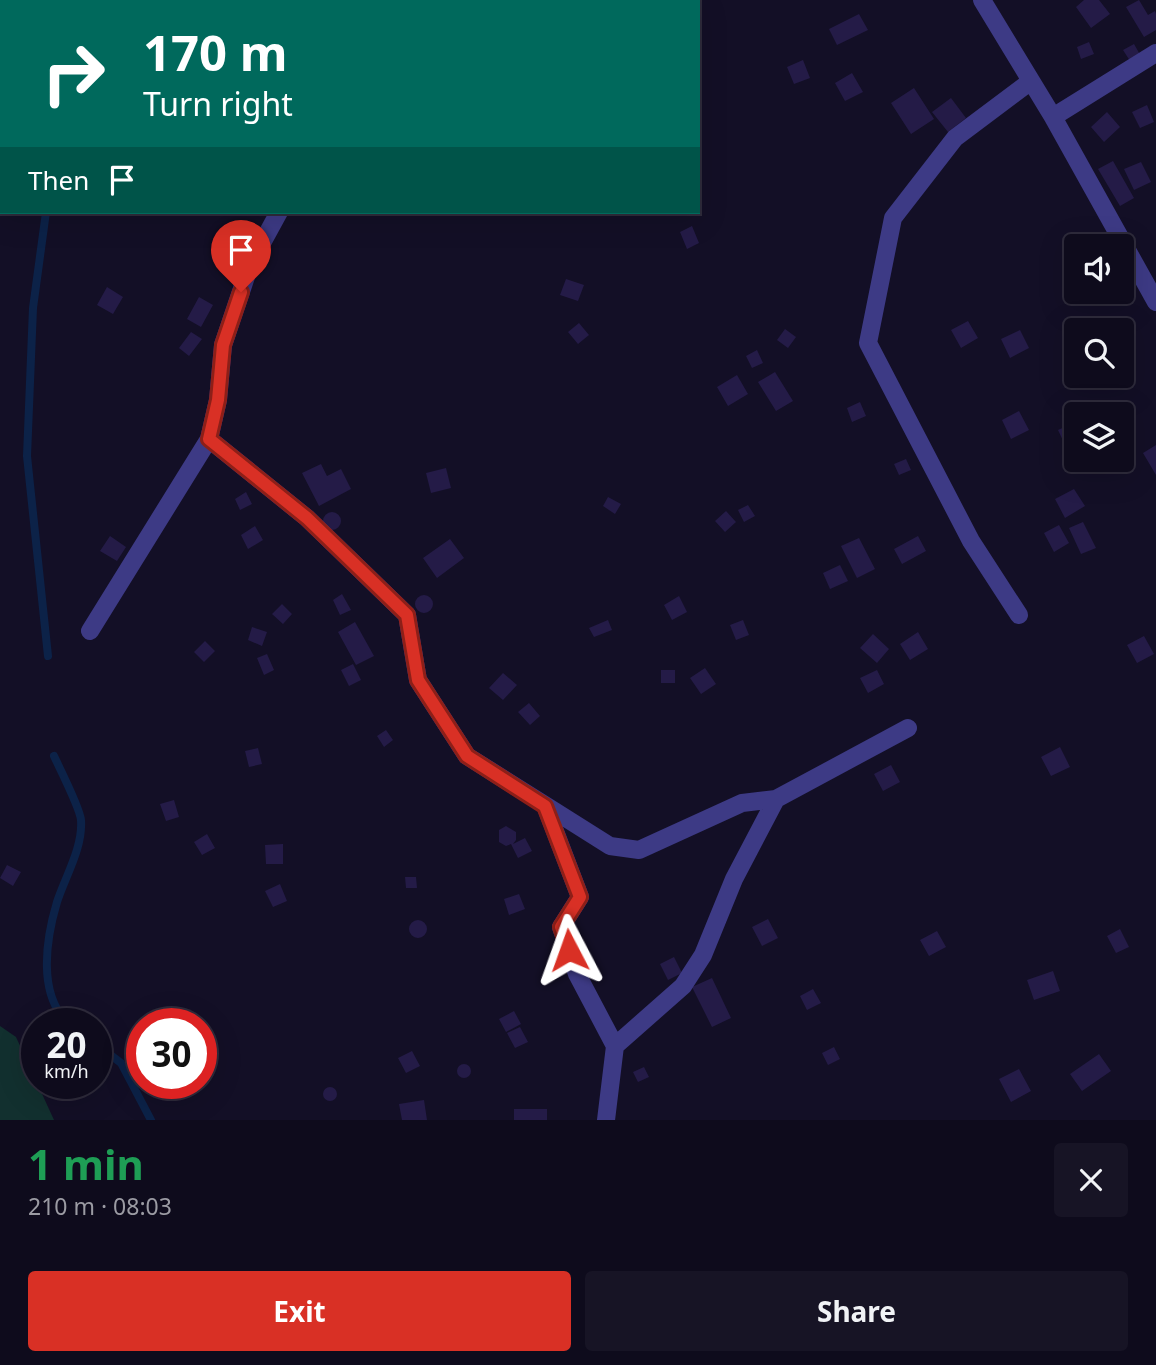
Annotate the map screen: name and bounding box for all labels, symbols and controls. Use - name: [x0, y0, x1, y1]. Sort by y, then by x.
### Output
- text: 170 m: [143, 19, 288, 85]
- icon: right: [28, 28, 119, 119]
- text: Turn right: [143, 82, 293, 125]
- icon: arrive: [103, 161, 141, 199]
- text: Then: [28, 162, 89, 198]
- pin: [211, 220, 271, 292]
- icon: arrive: [222, 231, 260, 269]
- map controls: [1064, 234, 1134, 472]
- button: sound: [1064, 234, 1134, 304]
- button: search: [1064, 318, 1134, 388]
- button: layers: [1064, 402, 1134, 472]
- position arrow: [532, 913, 606, 987]
- speed limit sign: 30: [126, 1008, 217, 1099]
- text: 20: [46, 1021, 87, 1068]
- text: km/h: [44, 1059, 89, 1083]
- text: 1 min: [28, 1135, 144, 1192]
- button: close: [1054, 1143, 1128, 1217]
- text: 210 m · 08:03: [28, 1190, 172, 1222]
- button: Exit: [28, 1271, 571, 1351]
- button: Share: [585, 1271, 1128, 1351]

